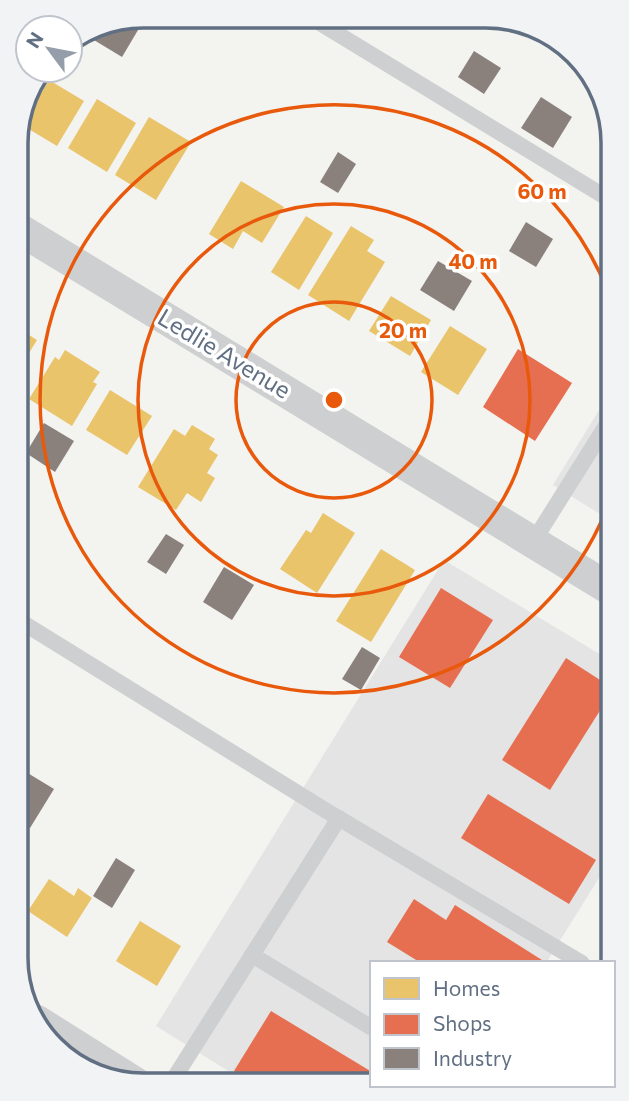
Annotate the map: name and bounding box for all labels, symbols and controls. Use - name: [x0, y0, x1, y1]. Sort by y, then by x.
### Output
- north arrow: [14, 14, 84, 84]
- text: N: [21, 28, 48, 52]
- text: 60 m: [517, 178, 567, 203]
- text: 40 m: [448, 248, 498, 273]
- street label: Ledlie Avenue: [153, 302, 296, 404]
- text: 20 m: [379, 317, 427, 342]
- centre of rings: [322, 388, 346, 412]
- legend: [370, 961, 615, 1087]
- text: Homes: [433, 975, 500, 1000]
- text: Shops: [433, 1010, 492, 1035]
- text: Industry: [433, 1045, 512, 1070]

